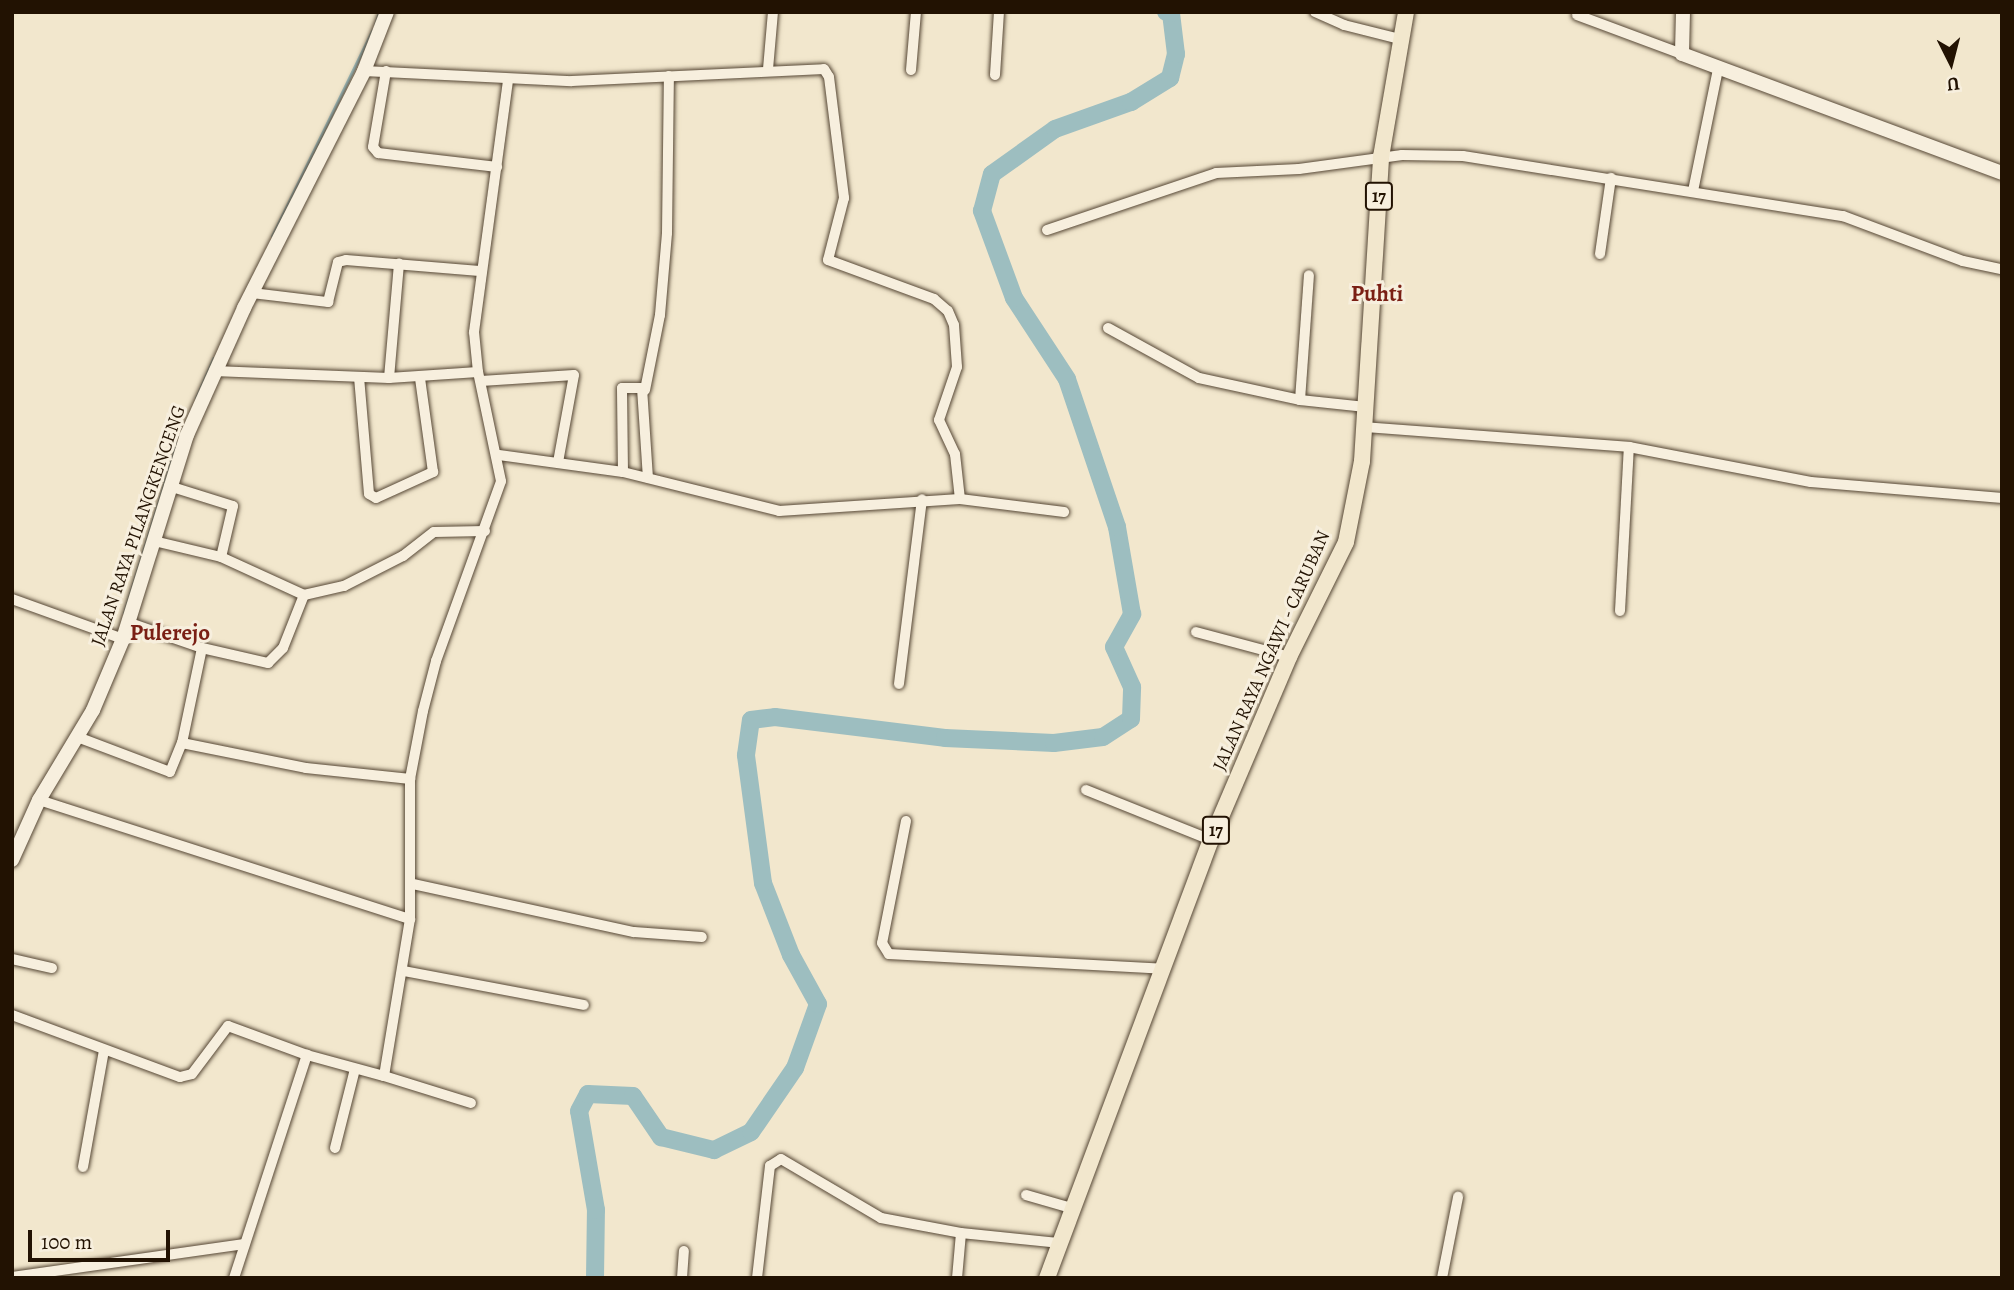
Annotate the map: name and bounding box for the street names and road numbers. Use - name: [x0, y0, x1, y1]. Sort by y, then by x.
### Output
- road number: 17: [1363, 182, 1395, 210]
- street label: JALAN RAYA PILANGKENCENG: [87, 403, 191, 649]
- street label: JALAN RAYA NGAWI - CARUBAN: [1208, 527, 1336, 775]
- road number: 17: [1200, 816, 1232, 844]

